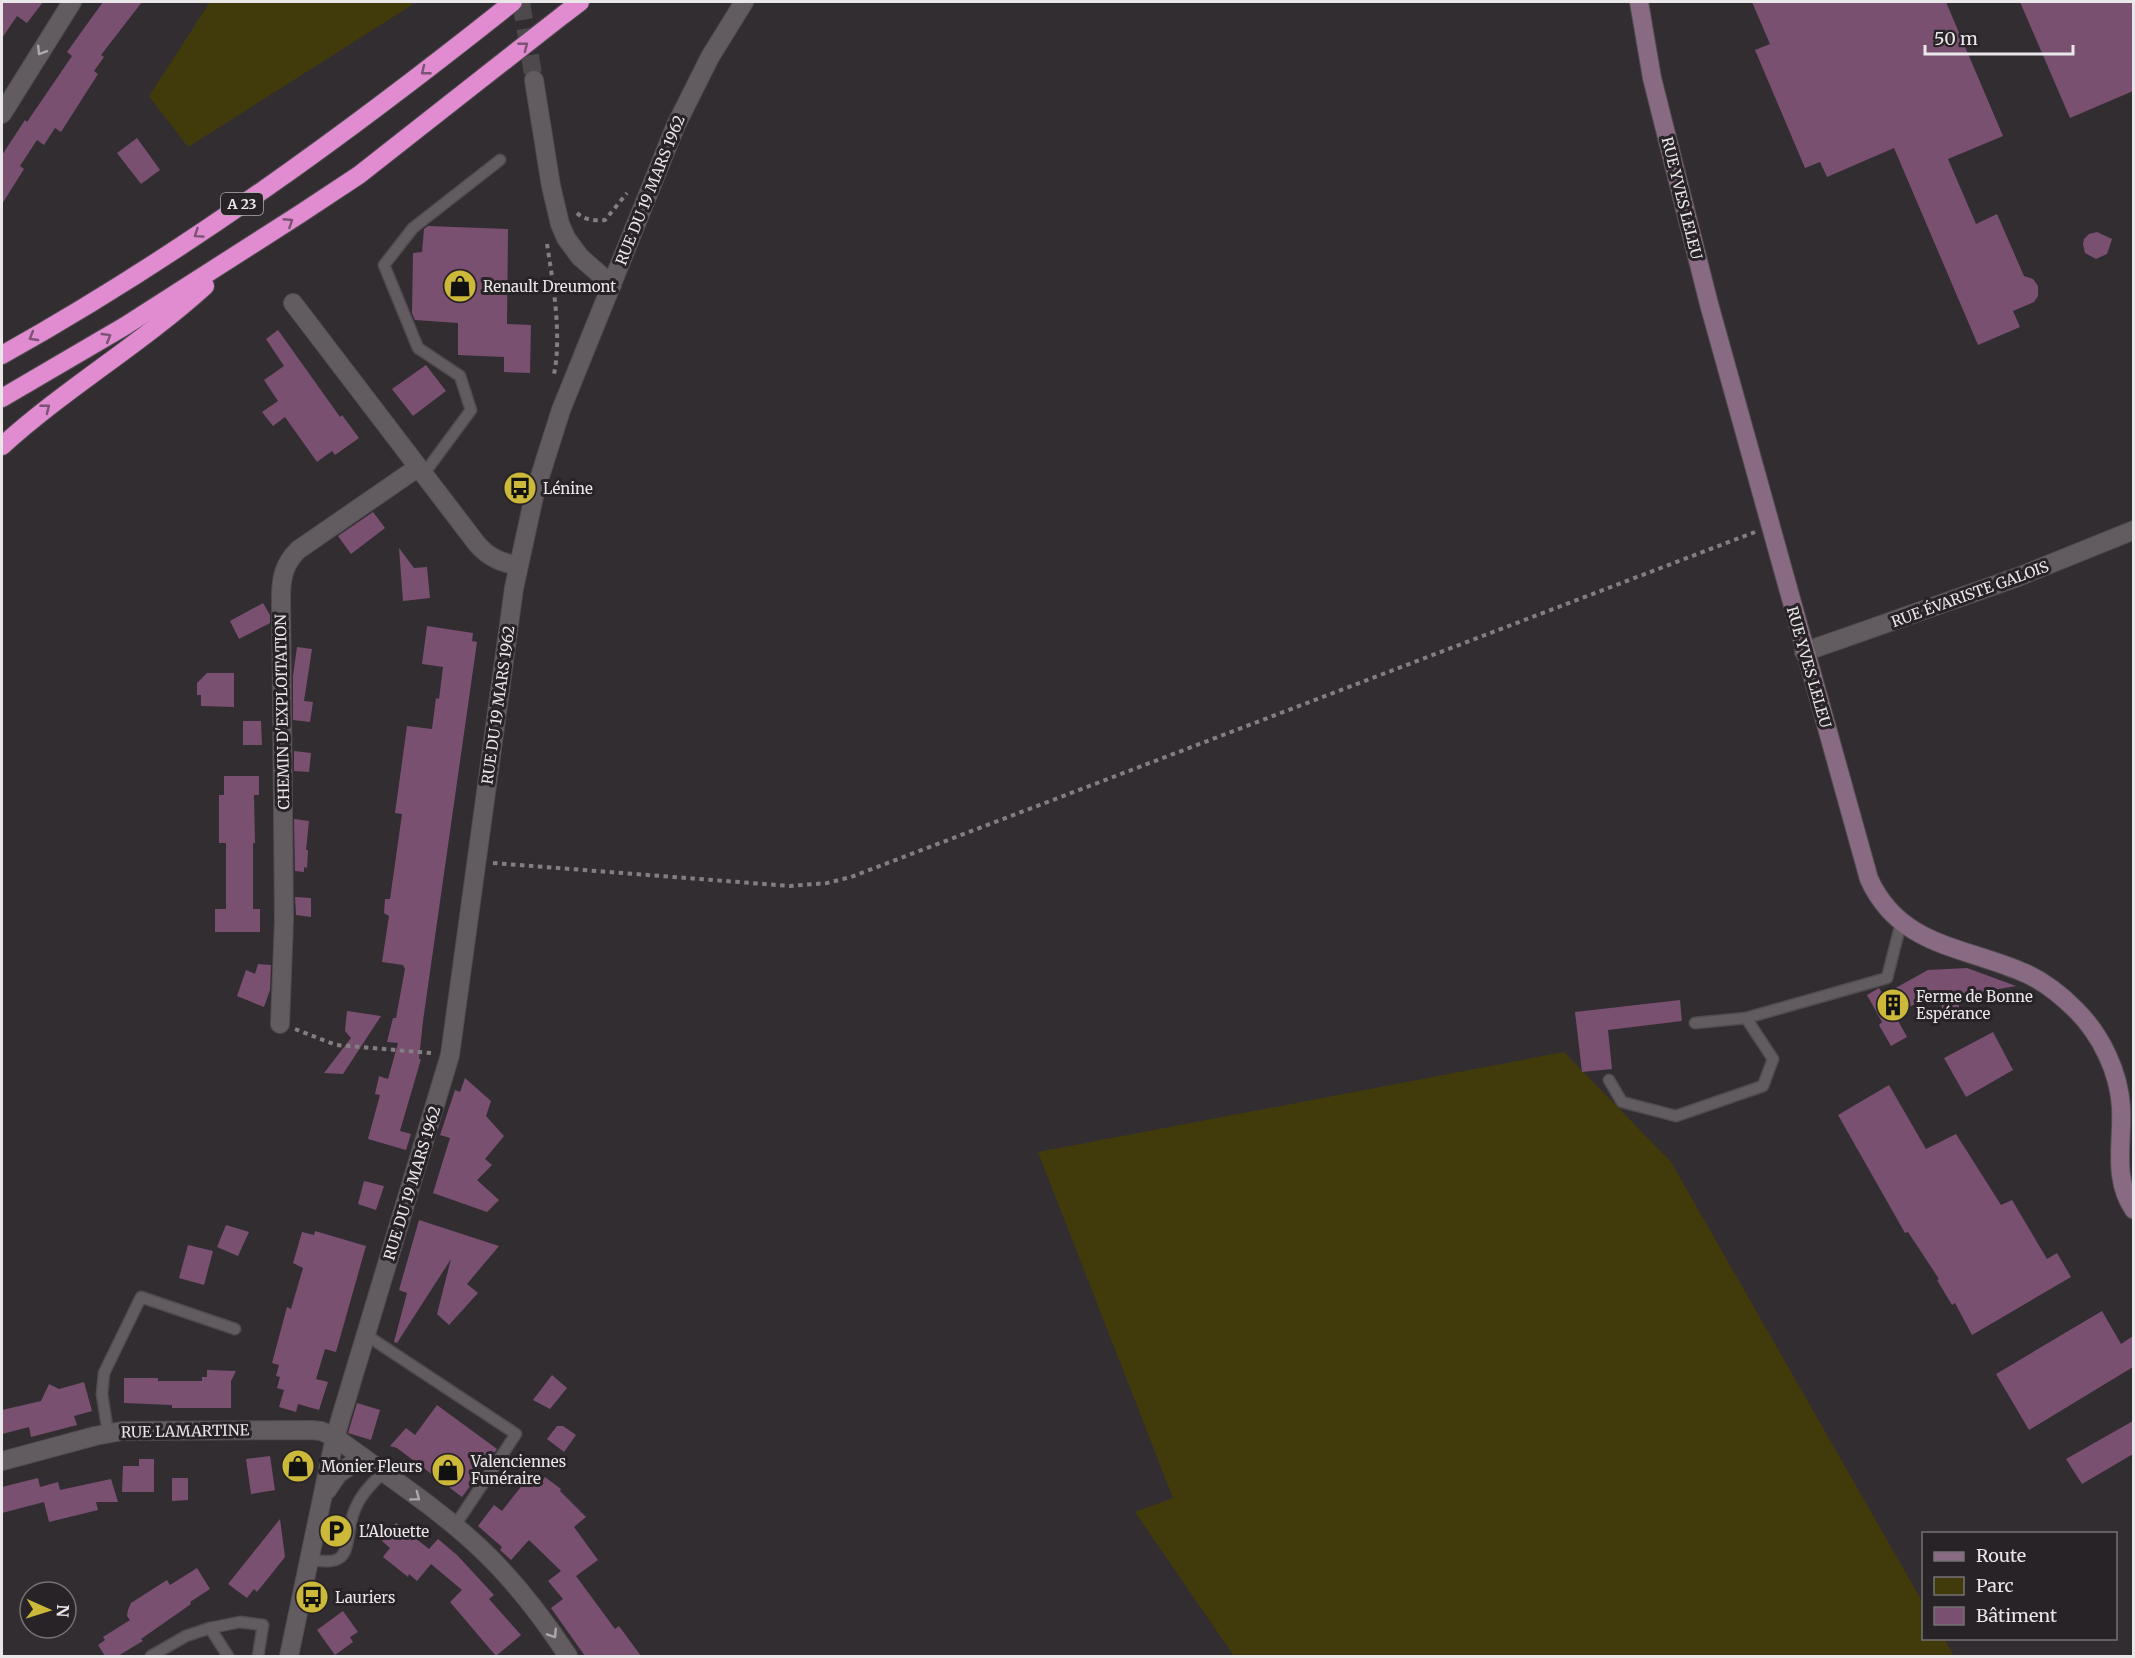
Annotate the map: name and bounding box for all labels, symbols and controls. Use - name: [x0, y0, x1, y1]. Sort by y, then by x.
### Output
- scale bar: [1925, 18, 2074, 56]
- text: 50 m: [1934, 27, 1978, 50]
- one-way arrow: [517, 42, 528, 53]
- one-way arrow: [37, 45, 49, 55]
- one-way arrow: [421, 64, 432, 75]
- street label: RUE DU 19 MARS 1962: [611, 112, 689, 268]
- street label: RUE YVES LELEU: [1658, 135, 1706, 261]
- road number: A 23: [221, 193, 263, 215]
- one-way arrow: [282, 218, 293, 229]
- one-way arrow: [194, 227, 205, 238]
- shop icon: Renault Dreumont: [442, 268, 478, 304]
- place label: Renault Dreumont: [483, 277, 616, 296]
- one-way arrow: [29, 330, 39, 342]
- one-way arrow: [101, 333, 111, 344]
- one-way arrow: [39, 405, 50, 416]
- bus stop icon: Lénine: [502, 470, 538, 506]
- place label: Lénine: [543, 479, 593, 498]
- street label: RUE ÉVARISTE GALOIS: [1888, 556, 2051, 631]
- street label: RUE YVES LELEU: [1783, 604, 1835, 730]
- street label: CHEMIN D'EXPLOITATION: [271, 614, 293, 810]
- street label: RUE DU 19 MARS 1962: [477, 624, 519, 786]
- building icon: Ferme de Bonne Espérance: [1875, 987, 1911, 1023]
- place label: Ferme de Bonne Espérance: [1916, 987, 2033, 1023]
- street label: RUE DU 19 MARS 1962: [380, 1104, 445, 1262]
- street label: RUE LAMARTINE: [121, 1420, 250, 1442]
- shop icon: Monier Fleurs: [280, 1448, 316, 1484]
- shop icon: Valenciennes Funéraire: [430, 1452, 466, 1488]
- place label: Valenciennes Funéraire: [470, 1452, 566, 1488]
- place label: Monier Fleurs: [321, 1457, 422, 1476]
- one-way arrow: [409, 1490, 420, 1501]
- parking icon: L'Alouette: [318, 1513, 354, 1549]
- place label: L'Alouette: [359, 1522, 429, 1541]
- legend: [1922, 1532, 2117, 1640]
- text: Route: [1976, 1544, 2026, 1567]
- text: Parc: [1976, 1574, 2014, 1597]
- bus stop icon: Lauriers: [294, 1579, 330, 1615]
- north arrow: [18, 1580, 78, 1640]
- place label: Lauriers: [335, 1588, 395, 1607]
- text: N: [53, 1604, 73, 1618]
- text: Bâtiment: [1976, 1604, 2057, 1627]
- one-way arrow: [546, 1627, 557, 1638]

